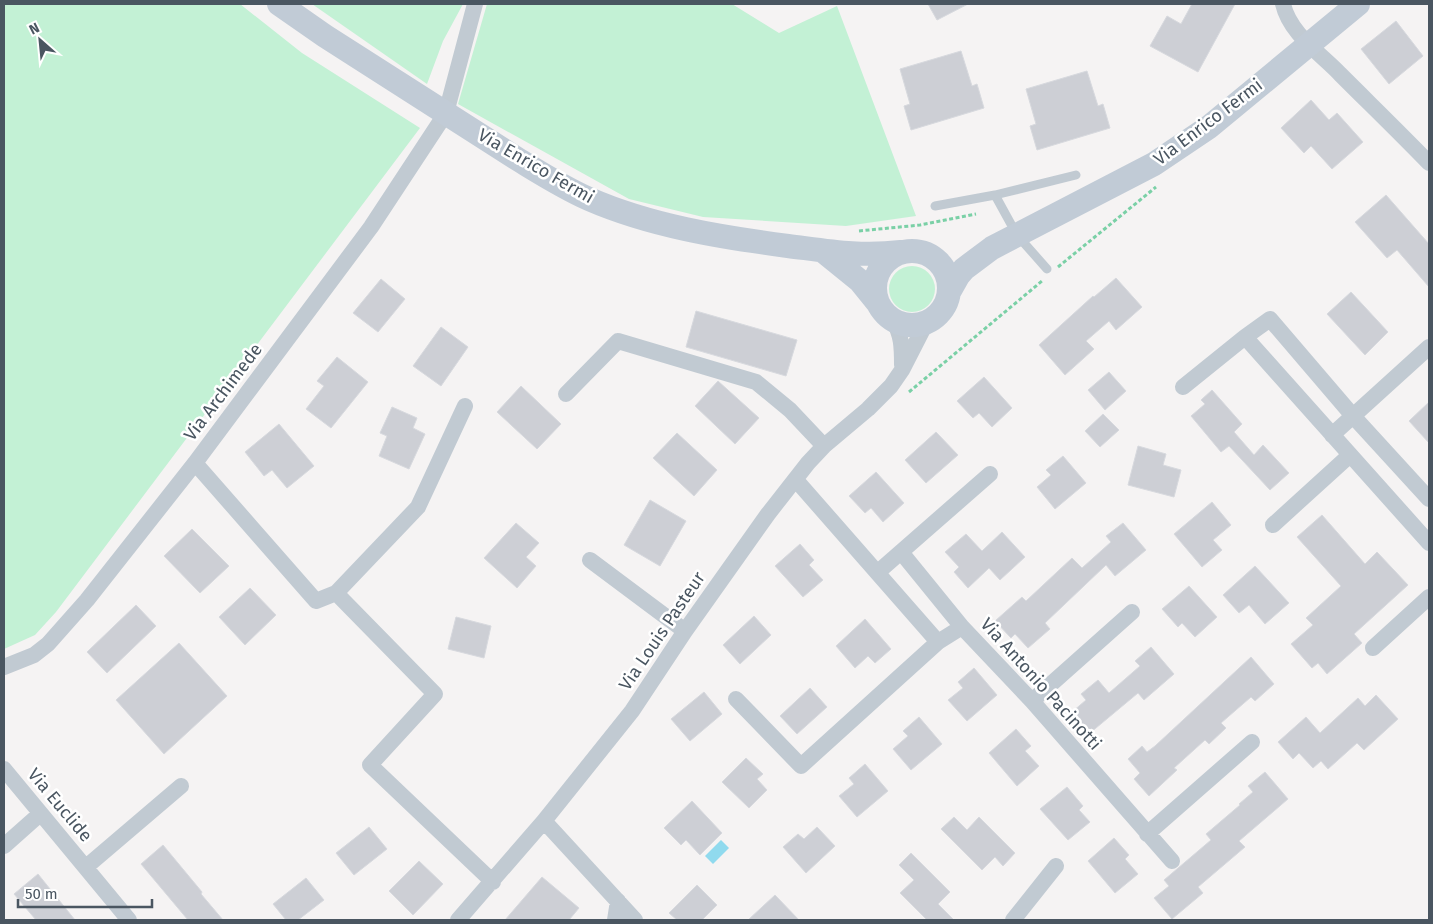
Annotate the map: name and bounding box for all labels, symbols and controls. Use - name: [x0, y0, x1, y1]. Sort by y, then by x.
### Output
- north arrow: [15, 15, 65, 65]
- text: N: [26, 19, 42, 39]
- street label: Via Enrico Fermi: [1149, 74, 1267, 170]
- street label: Via Enrico Fermi: [474, 124, 598, 208]
- street label: Via Archimede: [179, 339, 267, 445]
- street label: Via Louis Pasteur: [614, 567, 710, 695]
- street label: Via Antonio Pacinotti: [976, 613, 1106, 755]
- street label: Via Euclide: [23, 764, 97, 846]
- scale bar: [18, 876, 151, 908]
- text: 50 m: [25, 885, 58, 903]

